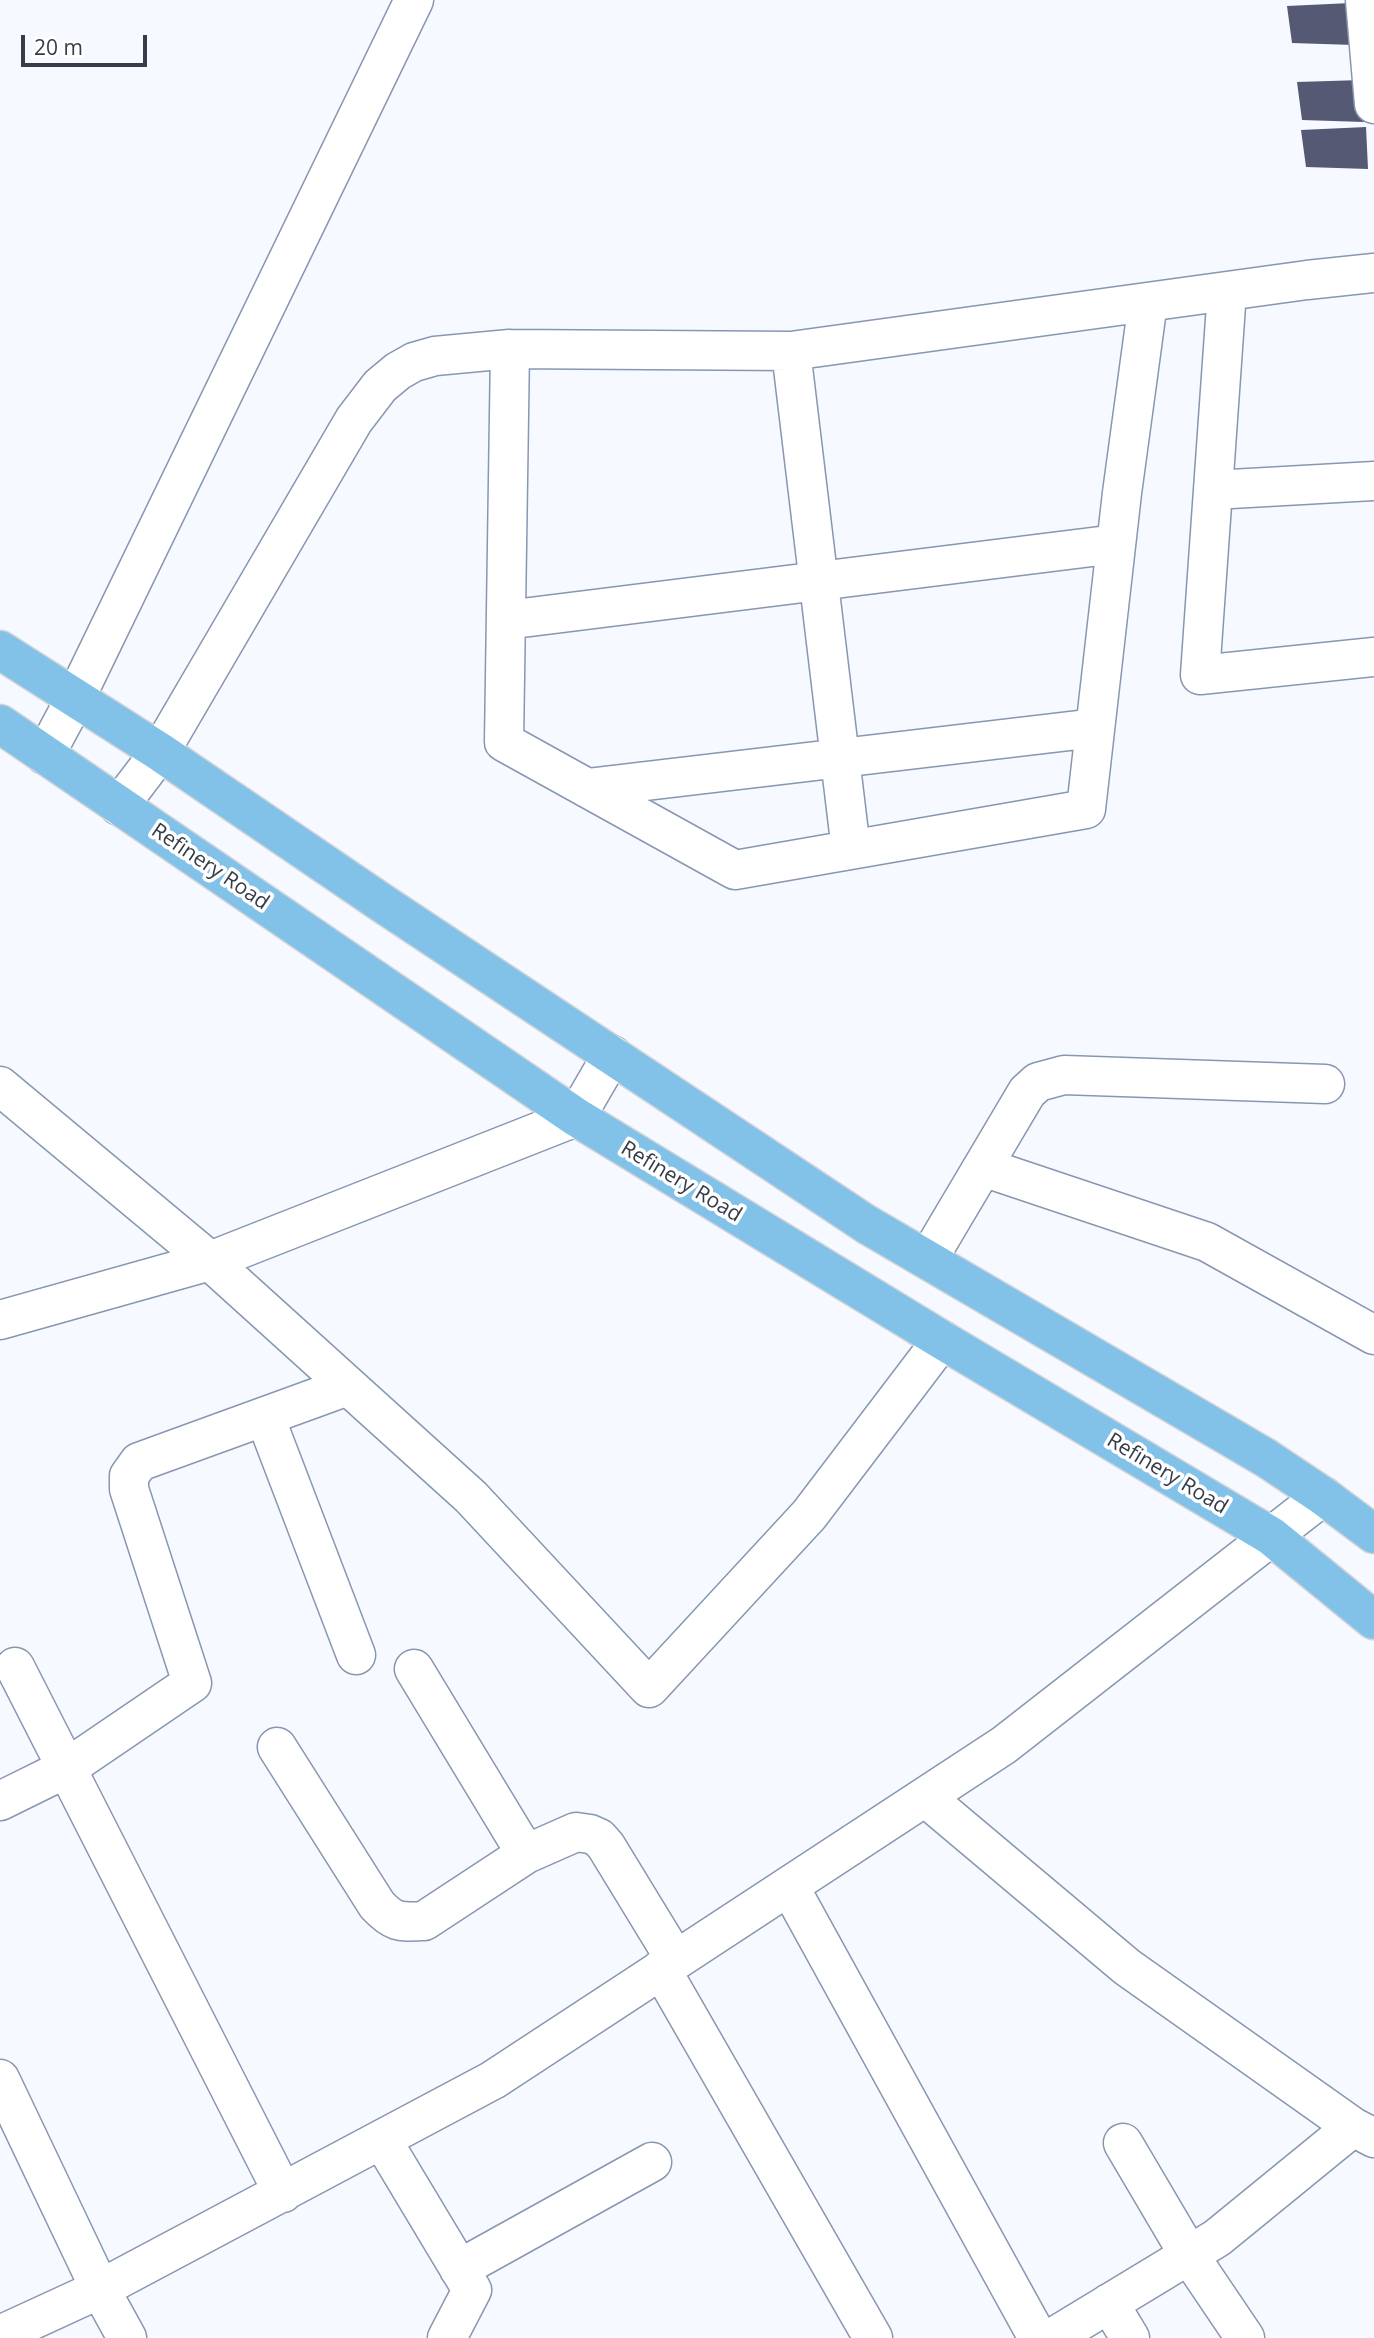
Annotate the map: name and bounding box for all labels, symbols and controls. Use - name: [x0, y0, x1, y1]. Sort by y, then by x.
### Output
- scale bar: [24, 21, 150, 65]
- text: 20 m: [34, 33, 83, 61]
- street label: Refinery Road: [146, 818, 274, 916]
- street label: Refinery Road: [616, 1136, 746, 1228]
- street label: Refinery Road: [1102, 1428, 1232, 1520]

